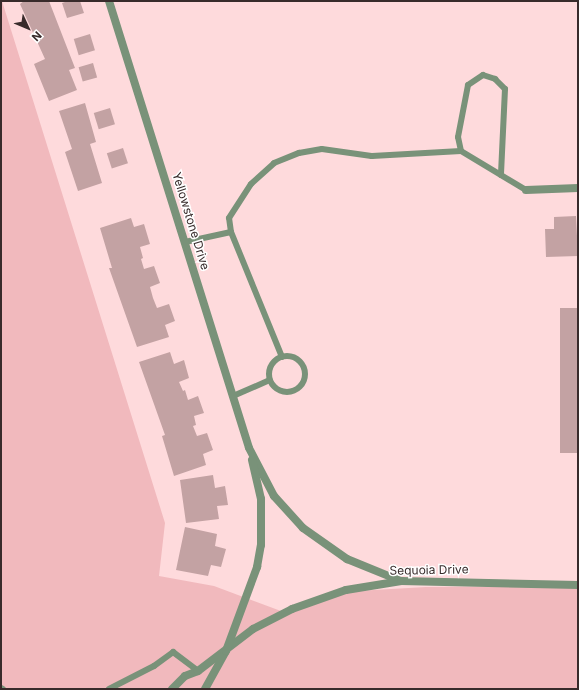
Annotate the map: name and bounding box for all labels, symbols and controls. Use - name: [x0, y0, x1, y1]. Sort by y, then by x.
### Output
- north arrow: [8, 8, 48, 48]
- text: N: [29, 28, 45, 44]
- street label: Yellowstone Drive: [169, 170, 213, 272]
- street label: Sequoia Drive: [389, 562, 469, 578]

